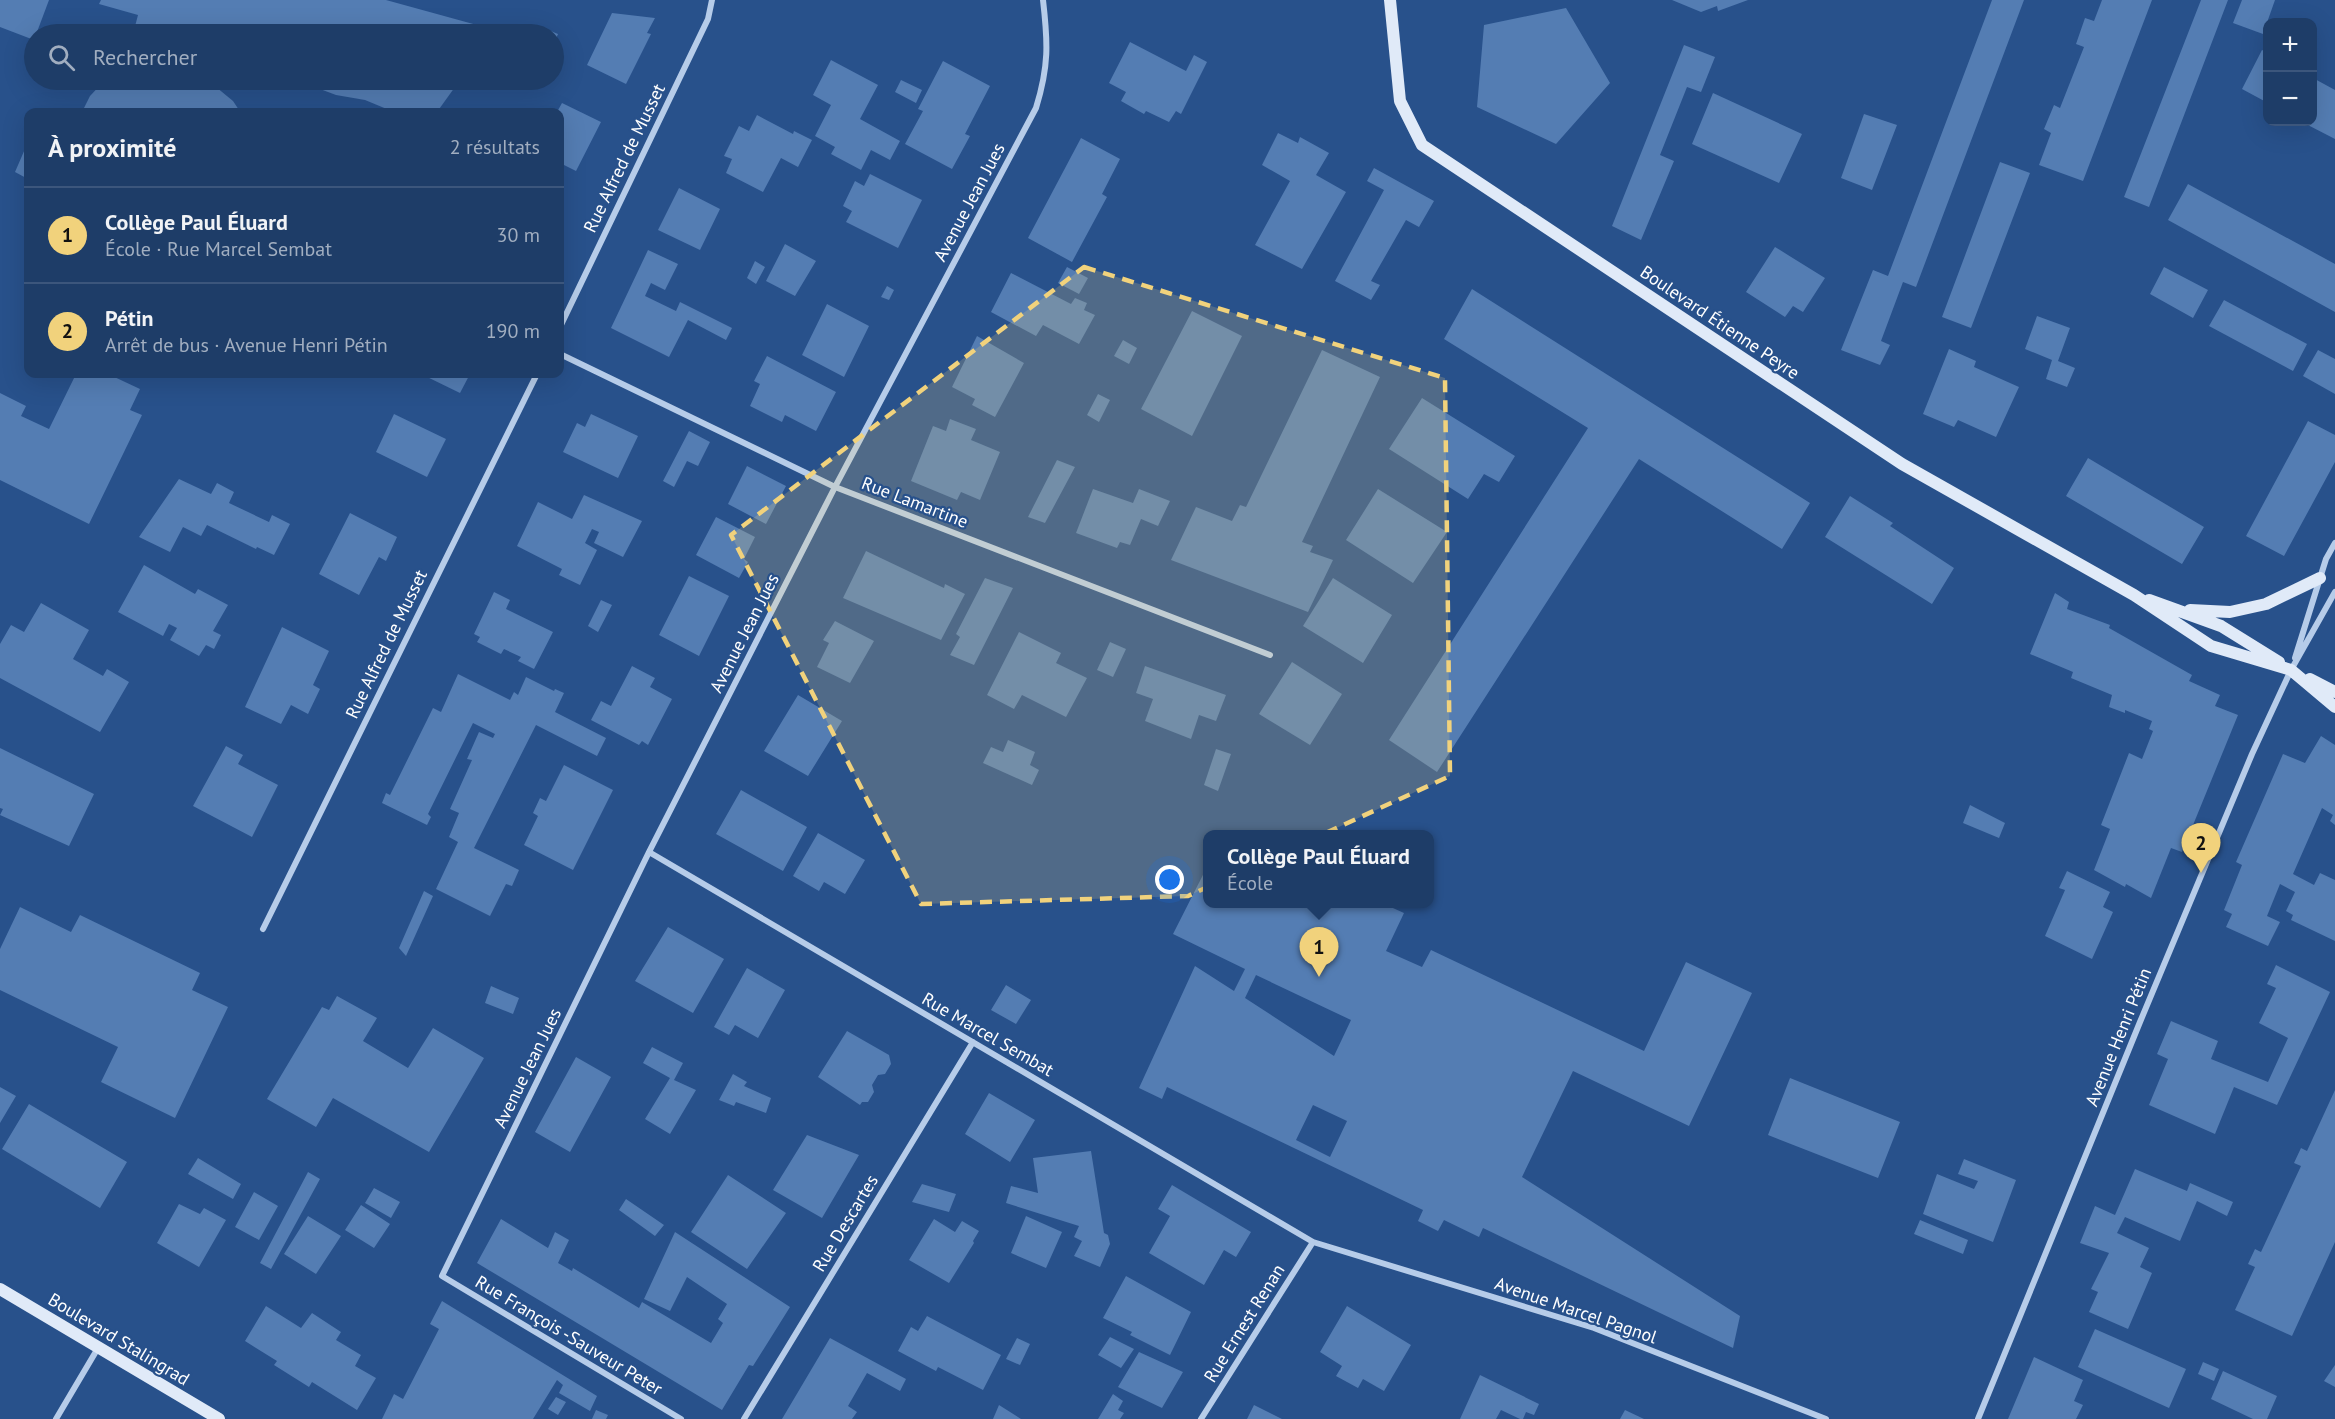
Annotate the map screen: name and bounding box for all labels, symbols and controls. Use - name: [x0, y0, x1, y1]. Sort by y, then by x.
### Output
- map controls: [2263, 18, 2317, 126]
- button: +: [2263, 18, 2317, 72]
- search box: [24, 24, 564, 90]
- icon: search: [45, 41, 78, 74]
- text: Rechercher: [93, 43, 197, 71]
- button: −: [2263, 72, 2317, 126]
- street label: Rue Alfred de Musset: [578, 80, 670, 236]
- text: À proximité: [48, 131, 176, 164]
- text: 2 résultats: [450, 134, 540, 160]
- street label: Avenue Jean Jues: [928, 139, 1010, 265]
- text: Collège Paul Éluard: [105, 208, 288, 236]
- text: 1: [62, 222, 73, 248]
- text: 30 m: [497, 222, 540, 248]
- text: École · Rue Marcel Sembat: [105, 236, 332, 262]
- street label: Boulevard Étienne Peyre: [1636, 260, 1804, 384]
- text: Pétin: [105, 304, 154, 332]
- text: 2: [62, 318, 73, 344]
- text: 190 m: [486, 318, 540, 344]
- text: Arrêt de bus · Avenue Henri Pétin: [105, 332, 388, 358]
- street label: Rue Lamartine: [859, 471, 971, 533]
- street label: Rue Alfred de Musset: [340, 566, 432, 722]
- street label: Avenue Jean Jues: [704, 570, 784, 696]
- pin: 2: [2182, 824, 2220, 873]
- popup: [1203, 830, 1434, 908]
- text: Collège Paul Éluard: [1227, 842, 1410, 870]
- your location: [1155, 865, 1184, 894]
- text: École: [1227, 870, 1273, 896]
- pin: 1: [1300, 928, 1338, 977]
- street label: Avenue Henri Pétin: [2080, 964, 2156, 1110]
- street label: Rue Marcel Sembat: [918, 987, 1058, 1081]
- street label: Avenue Jean Jues: [488, 1004, 566, 1132]
- street label: Rue Descartes: [807, 1170, 883, 1276]
- street label: Rue Ernest Renan: [1198, 1260, 1290, 1386]
- street label: Rue François -Sauveur Peter: [471, 1270, 667, 1400]
- street label: Avenue Marcel Pagnol: [1492, 1271, 1661, 1349]
- street label: Boulevard Stalingrad: [44, 1288, 194, 1390]

